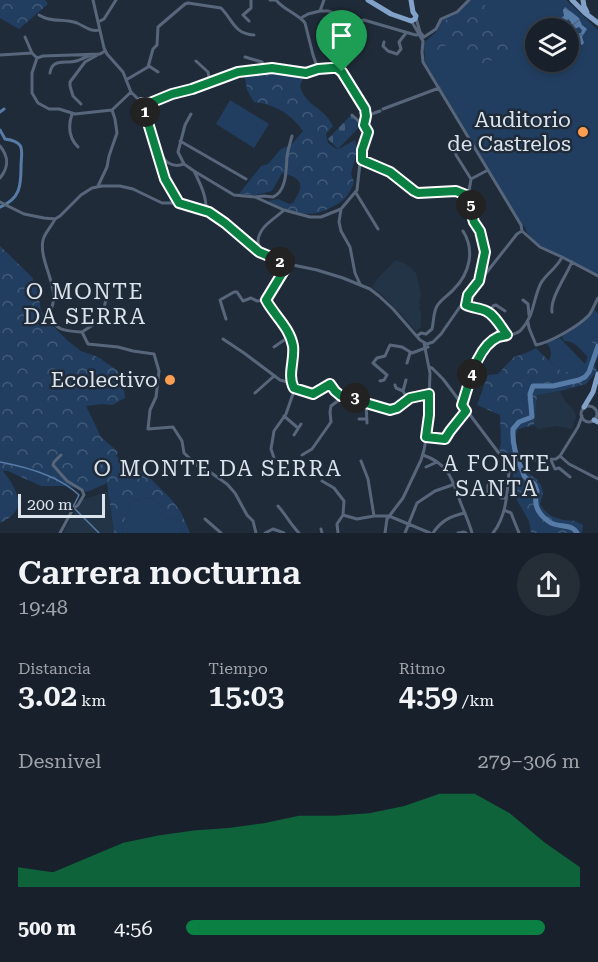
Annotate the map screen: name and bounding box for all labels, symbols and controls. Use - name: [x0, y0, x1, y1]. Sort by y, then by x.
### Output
- pin: [316, 10, 367, 72]
- map controls: [525, 18, 579, 72]
- button: layers: [525, 18, 579, 72]
- icon: arrive: [325, 19, 358, 52]
- pin: 1: [130, 97, 160, 127]
- text: 1: [141, 102, 149, 121]
- place label: Auditorio de Castrelos: [447, 108, 571, 156]
- marker: Auditorio de Castrelos: [576, 125, 590, 139]
- pin: 5: [456, 190, 486, 220]
- text: 5: [467, 195, 475, 214]
- pin: 2: [265, 247, 295, 277]
- text: 2: [276, 252, 284, 271]
- district label: O MONTE DA SERRA: [23, 279, 147, 329]
- pin: 4: [457, 359, 487, 389]
- text: 4: [468, 364, 476, 383]
- place label: Ecolectivo: [51, 368, 158, 392]
- marker: Ecolectivo: [163, 373, 177, 387]
- pin: 3: [340, 383, 370, 413]
- text: 3: [351, 388, 359, 407]
- district label: A FONTE SANTA: [443, 451, 551, 501]
- district label: O MONTE DA SERRA: [94, 456, 342, 481]
- scale bar: [18, 491, 105, 518]
- text: 200 m: [27, 495, 73, 514]
- text: Carrera nocturna: [18, 553, 301, 592]
- button: share: [517, 553, 580, 616]
- text: 19:48: [18, 595, 68, 619]
- text: Distancia: [18, 659, 91, 678]
- text: Tiempo: [208, 659, 268, 678]
- text: Ritmo: [399, 659, 445, 678]
- text: 3.02: [18, 678, 77, 713]
- text: 15:03: [208, 678, 284, 713]
- text: 4:59: [399, 678, 458, 713]
- text: km: [77, 691, 106, 710]
- text: /km: [458, 691, 494, 710]
- text: Desnivel: [18, 749, 101, 773]
- text: 279–306 m: [477, 749, 580, 773]
- text: 500 m: [18, 916, 76, 940]
- text: 4:56: [114, 916, 153, 940]

